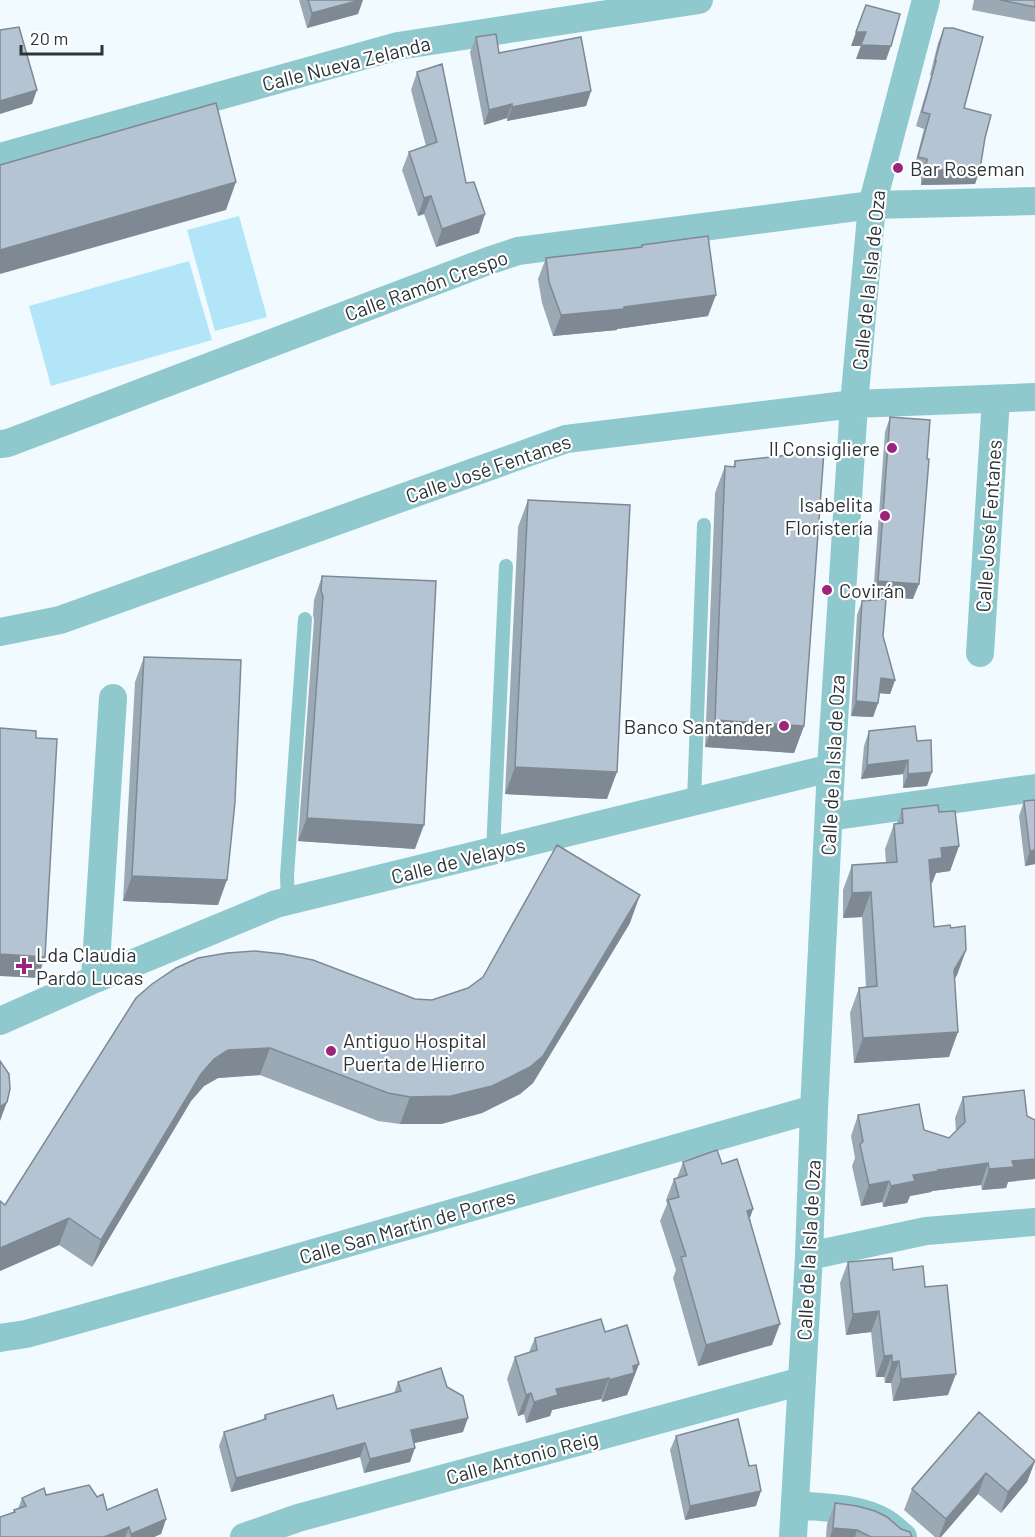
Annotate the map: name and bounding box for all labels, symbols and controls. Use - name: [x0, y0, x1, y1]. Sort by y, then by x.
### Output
- scale bar: [21, 18, 102, 56]
- text: 20 m: [30, 27, 68, 49]
- street label: Calle Nueva Zelanda: [259, 30, 433, 96]
- place label: Bar Roseman: [910, 156, 1025, 180]
- marker: Bar Roseman: [891, 161, 905, 175]
- street label: Calle de la Isla de Oza: [847, 189, 889, 371]
- street label: Calle Ramón Crespo: [341, 244, 511, 326]
- street label: Calle José Fentanes: [402, 428, 574, 508]
- place label: Il Consigliere: [769, 436, 880, 460]
- street label: Calle José Fentanes: [970, 439, 1006, 613]
- marker: Il Consigliere: [885, 441, 899, 455]
- place label: Isabelita Floristería: [785, 492, 873, 539]
- marker: Isabelita Floristería: [878, 509, 892, 523]
- place label: Covirán: [839, 578, 904, 602]
- marker: Covirán: [820, 583, 834, 597]
- street label: Calle de la Isla de Oza: [815, 674, 849, 856]
- place label: Banco Santander: [624, 714, 772, 738]
- marker: Banco Santander: [777, 719, 791, 733]
- street label: Calle de Velayos: [389, 832, 527, 888]
- place label: Lda Claudia Pardo Lucas: [36, 942, 143, 989]
- marker: Lda Claudia Pardo Lucas: [17, 959, 31, 973]
- place label: Antiguo Hospital Puerta de Hierro: [343, 1028, 486, 1075]
- marker: Antiguo Hospital Puerta de Hierro: [324, 1044, 338, 1058]
- street label: Calle de la Isla de Oza: [791, 1159, 825, 1341]
- street label: Calle San Martín de Porres: [296, 1184, 518, 1268]
- street label: Calle Antonio Reig: [443, 1425, 601, 1489]

